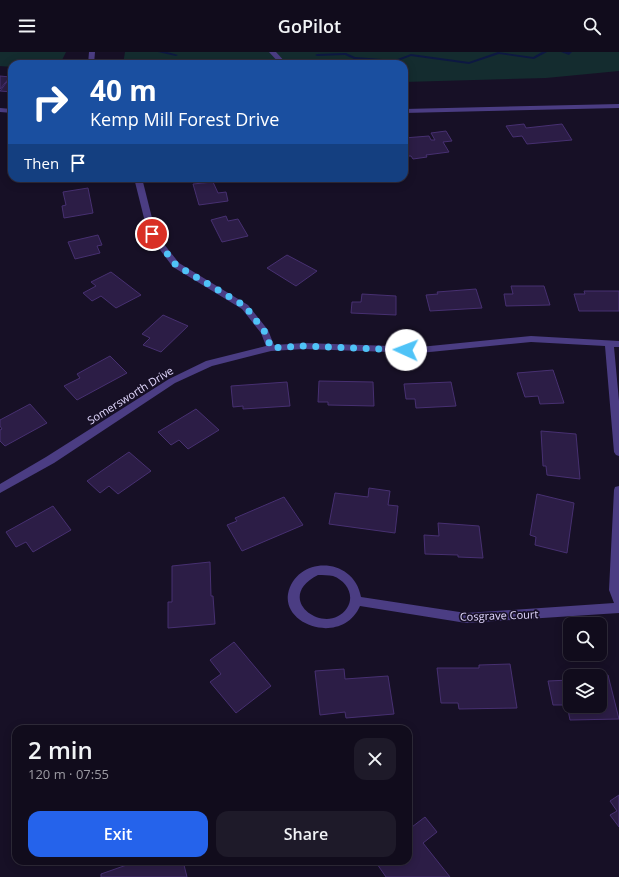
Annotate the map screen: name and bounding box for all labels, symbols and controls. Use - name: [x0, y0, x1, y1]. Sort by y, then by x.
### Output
- text: GoPilot: [278, 14, 341, 38]
- icon: menu: [16, 15, 38, 37]
- icon: search: [581, 15, 603, 37]
- text: 40 m: [90, 71, 157, 109]
- icon: right: [24, 76, 76, 128]
- text: Kemp Mill Forest Drive: [90, 107, 279, 131]
- icon: arrive: [67, 152, 89, 174]
- text: Then: [24, 153, 59, 173]
- pin: [135, 217, 169, 251]
- icon: arrive: [141, 223, 163, 245]
- position arrow: [385, 329, 427, 371]
- street label: Somersworth Drive: [84, 362, 176, 428]
- street label: Cosgrave Court: [459, 606, 539, 624]
- map controls: [563, 617, 607, 713]
- button: search: [563, 617, 607, 661]
- button: layers: [563, 669, 607, 713]
- text: 2 min: [28, 733, 93, 766]
- button: close: [354, 738, 396, 780]
- text: 120 m · 07:55: [28, 765, 109, 783]
- button: Exit: [28, 811, 208, 857]
- button: Share: [216, 811, 396, 857]

